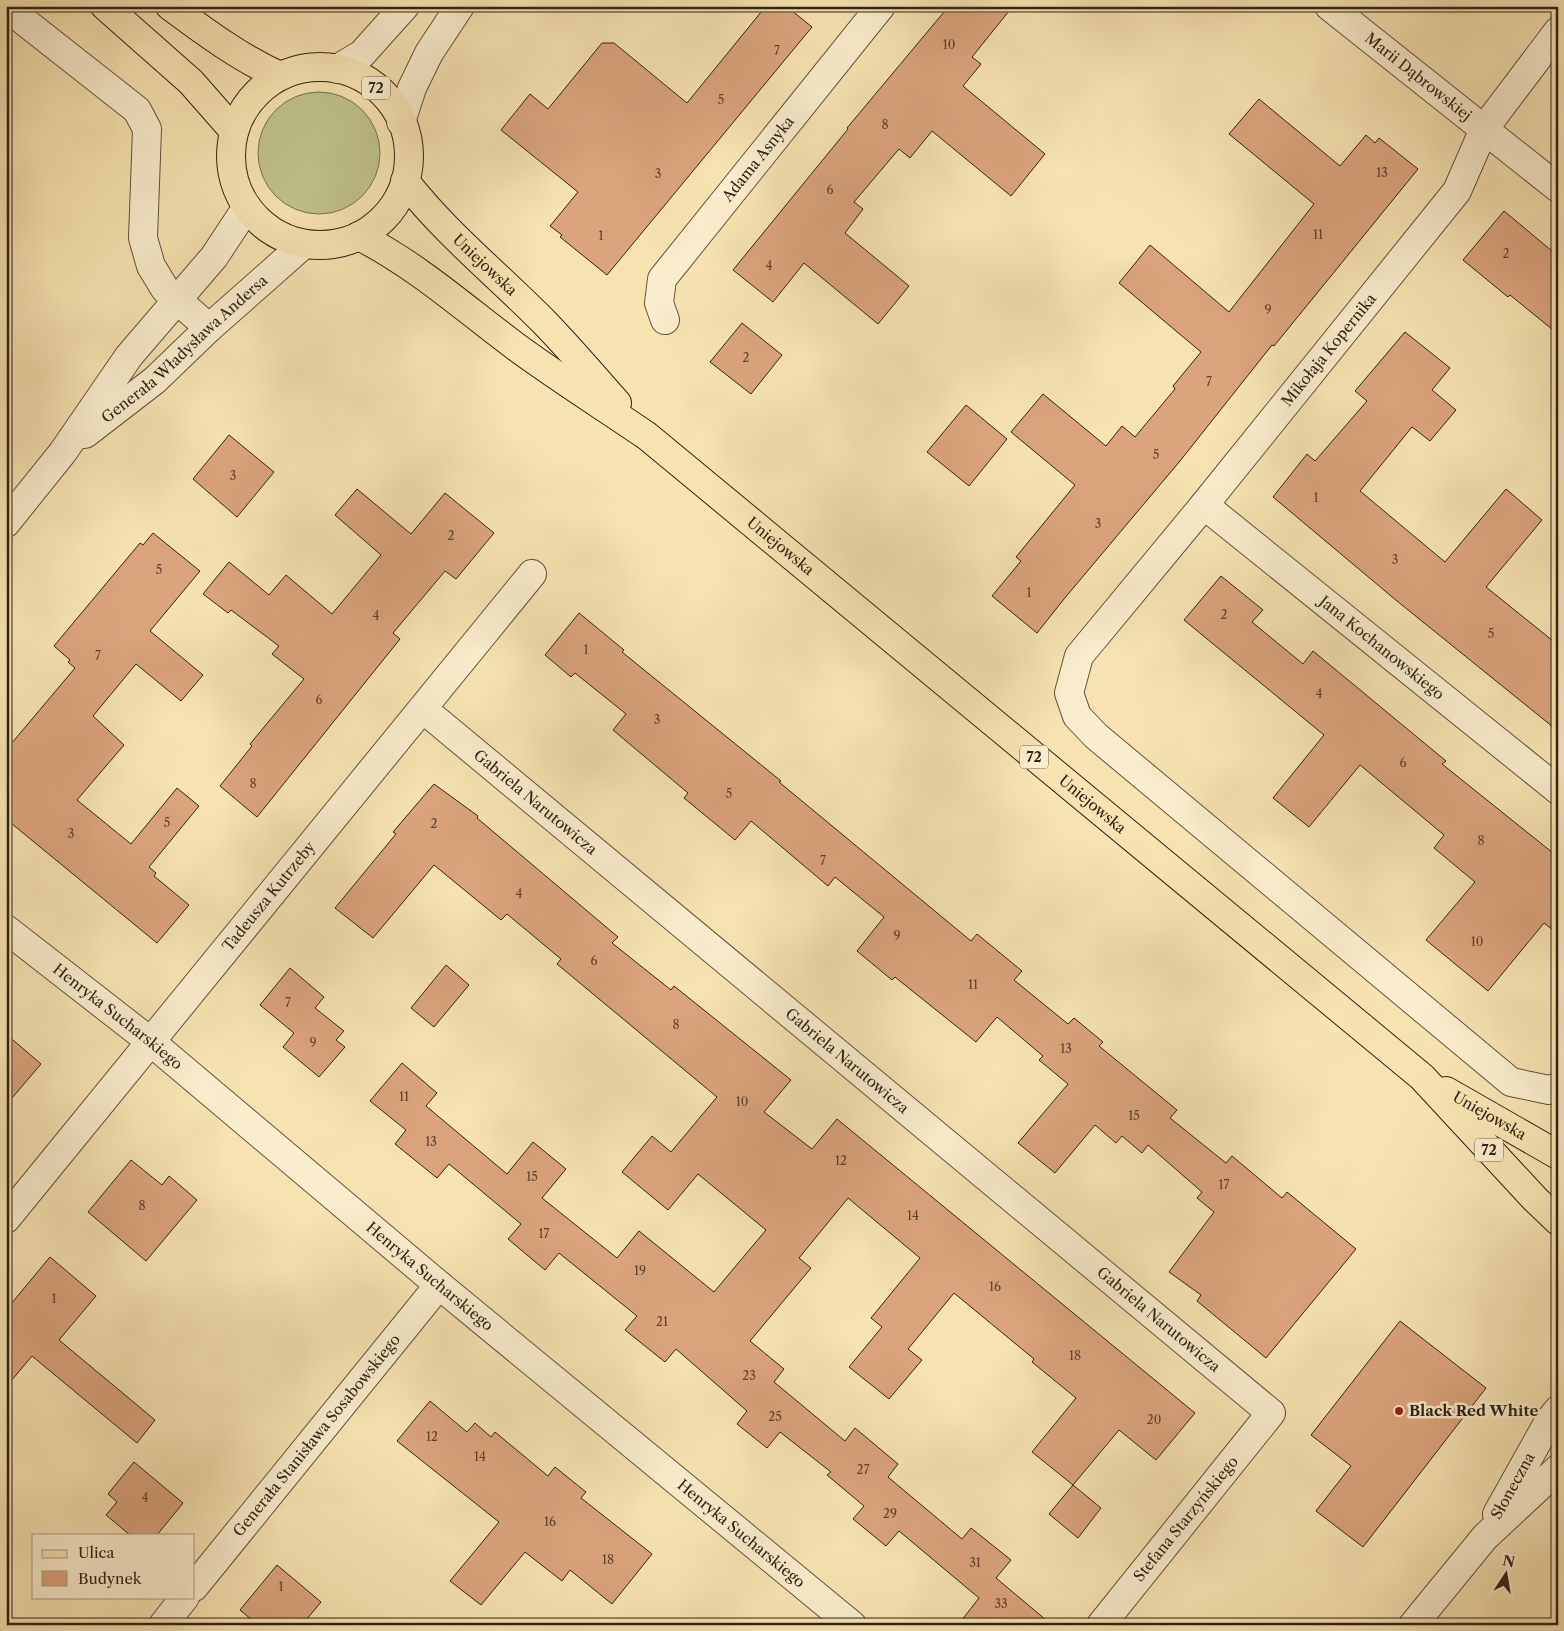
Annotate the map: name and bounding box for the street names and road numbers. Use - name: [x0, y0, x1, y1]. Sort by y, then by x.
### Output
- street label: Marii Dąbrowskiej: [1361, 28, 1476, 125]
- road number: 72: [362, 76, 390, 100]
- street label: Adama Asnyka: [717, 112, 798, 206]
- street label: Uniejowska: [449, 230, 521, 300]
- street label: Generała Władysława Andersa: [97, 271, 271, 427]
- street label: Mikołaja Kopernika: [1277, 289, 1380, 410]
- street label: Uniejowska: [743, 513, 818, 579]
- street label: Jana Kochanowskiego: [1314, 590, 1448, 704]
- street label: Gabriela Narutowicza: [470, 745, 601, 859]
- road number: 72: [1020, 746, 1048, 769]
- street label: Uniejowska: [1055, 771, 1130, 837]
- street label: Tadeusza Kutrzeby: [218, 837, 319, 955]
- street label: Henryka Sucharskiego: [49, 959, 187, 1074]
- street label: Gabriela Narutowicza: [782, 1004, 913, 1117]
- street label: Uniejowska: [1450, 1087, 1530, 1144]
- road number: 72: [1475, 1138, 1503, 1162]
- street label: Henryka Sucharskiego: [362, 1218, 497, 1335]
- street label: Gabriela Narutowicza: [1093, 1263, 1225, 1376]
- street label: Generała Stanisława Sosabowskiego: [229, 1330, 404, 1540]
- street label: Słoneczna: [1486, 1449, 1539, 1522]
- street label: Stefana Starzyńskiego: [1129, 1452, 1242, 1585]
- street label: Henryka Sucharskiego: [674, 1475, 809, 1592]

